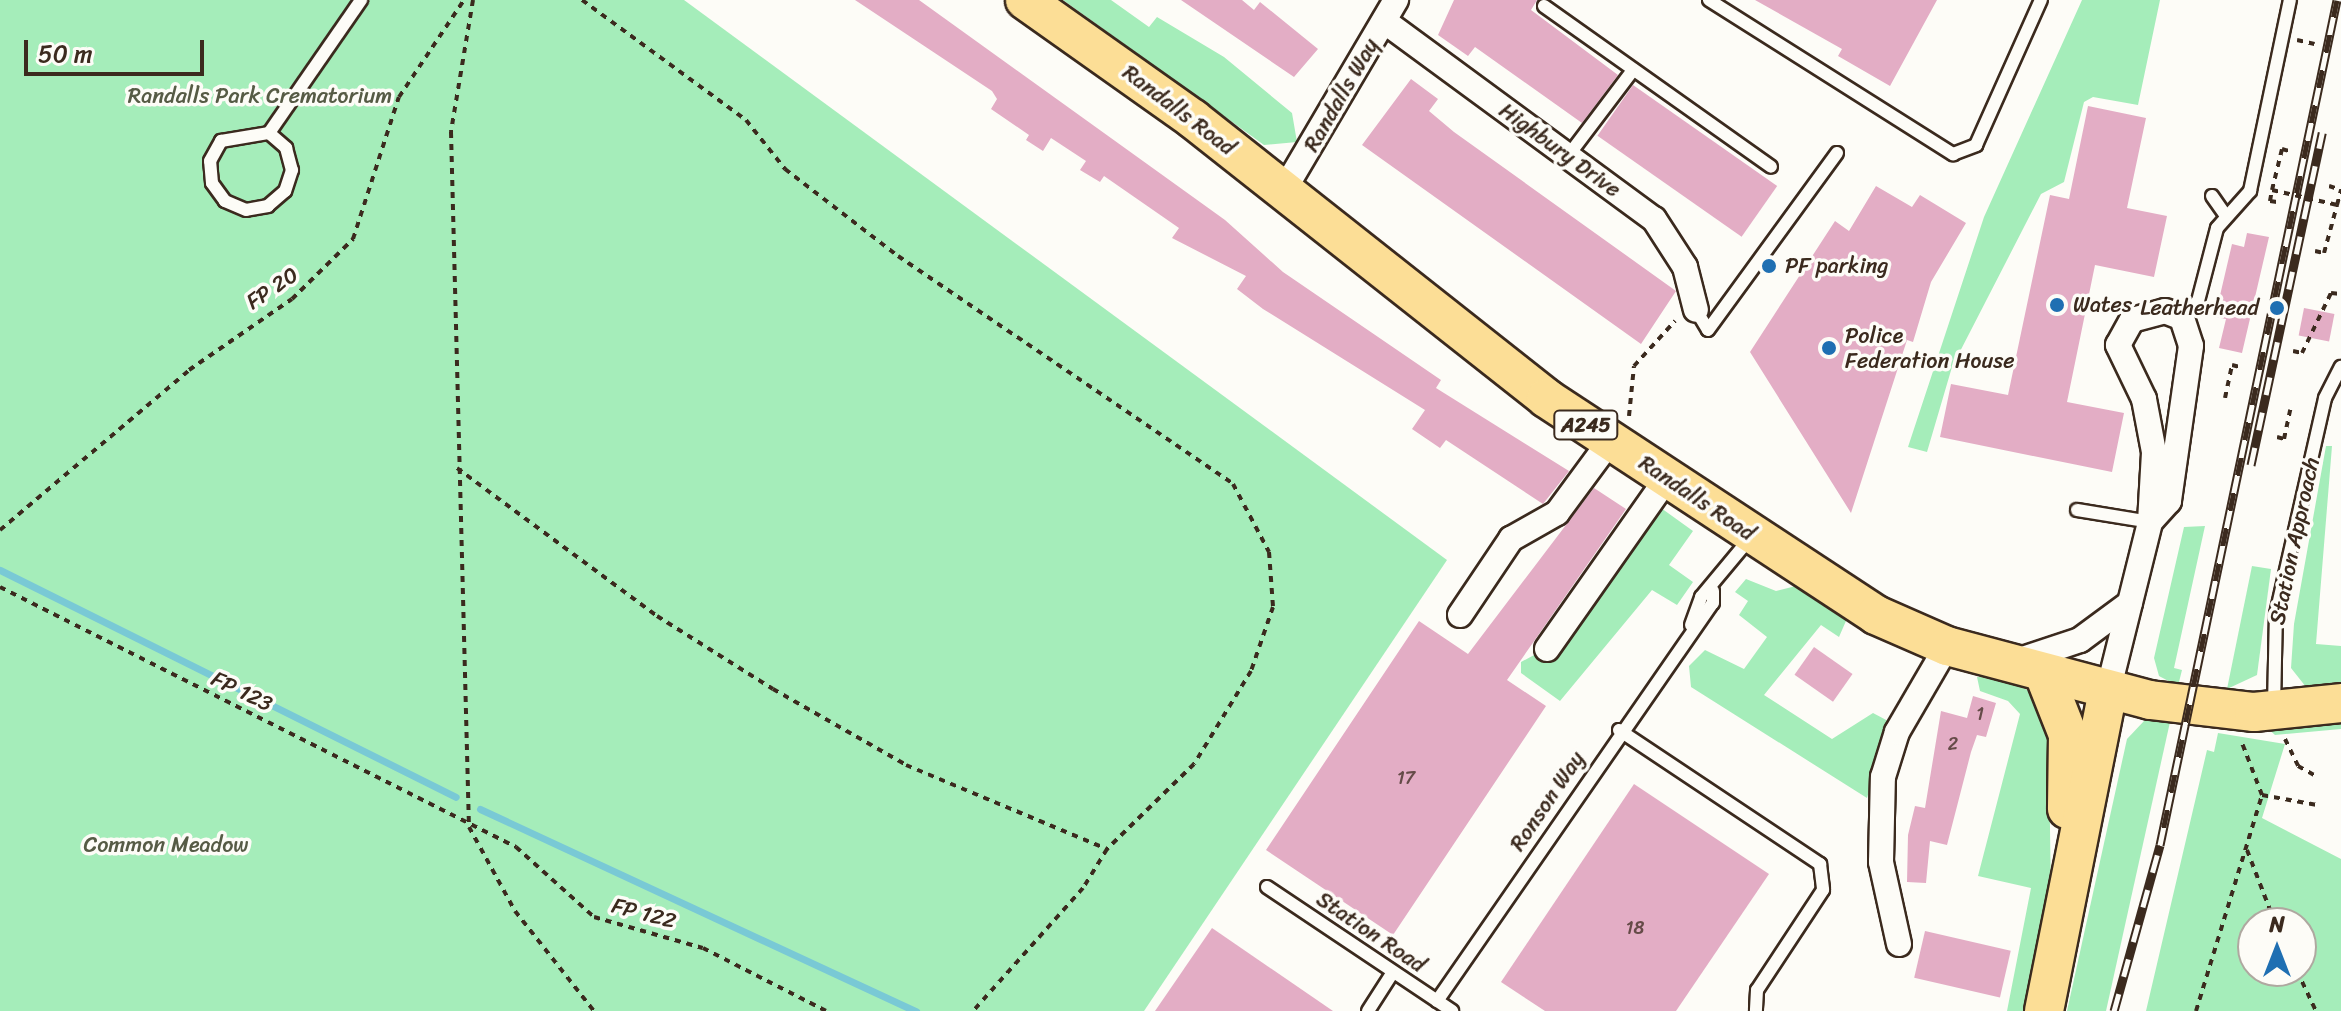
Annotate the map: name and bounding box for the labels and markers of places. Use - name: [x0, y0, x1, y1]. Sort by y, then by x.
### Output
- place label: PF parking: [1785, 253, 1888, 279]
- marker: PF parking: [1760, 257, 1778, 275]
- place label: Wates: [2073, 292, 2132, 318]
- place label: Leatherhead: [2140, 295, 2259, 321]
- marker: Wates: [2048, 296, 2066, 314]
- marker: Leatherhead: [2266, 297, 2288, 319]
- place label: Police Federation House: [1845, 322, 2014, 374]
- marker: Police Federation House: [1820, 339, 1838, 357]

